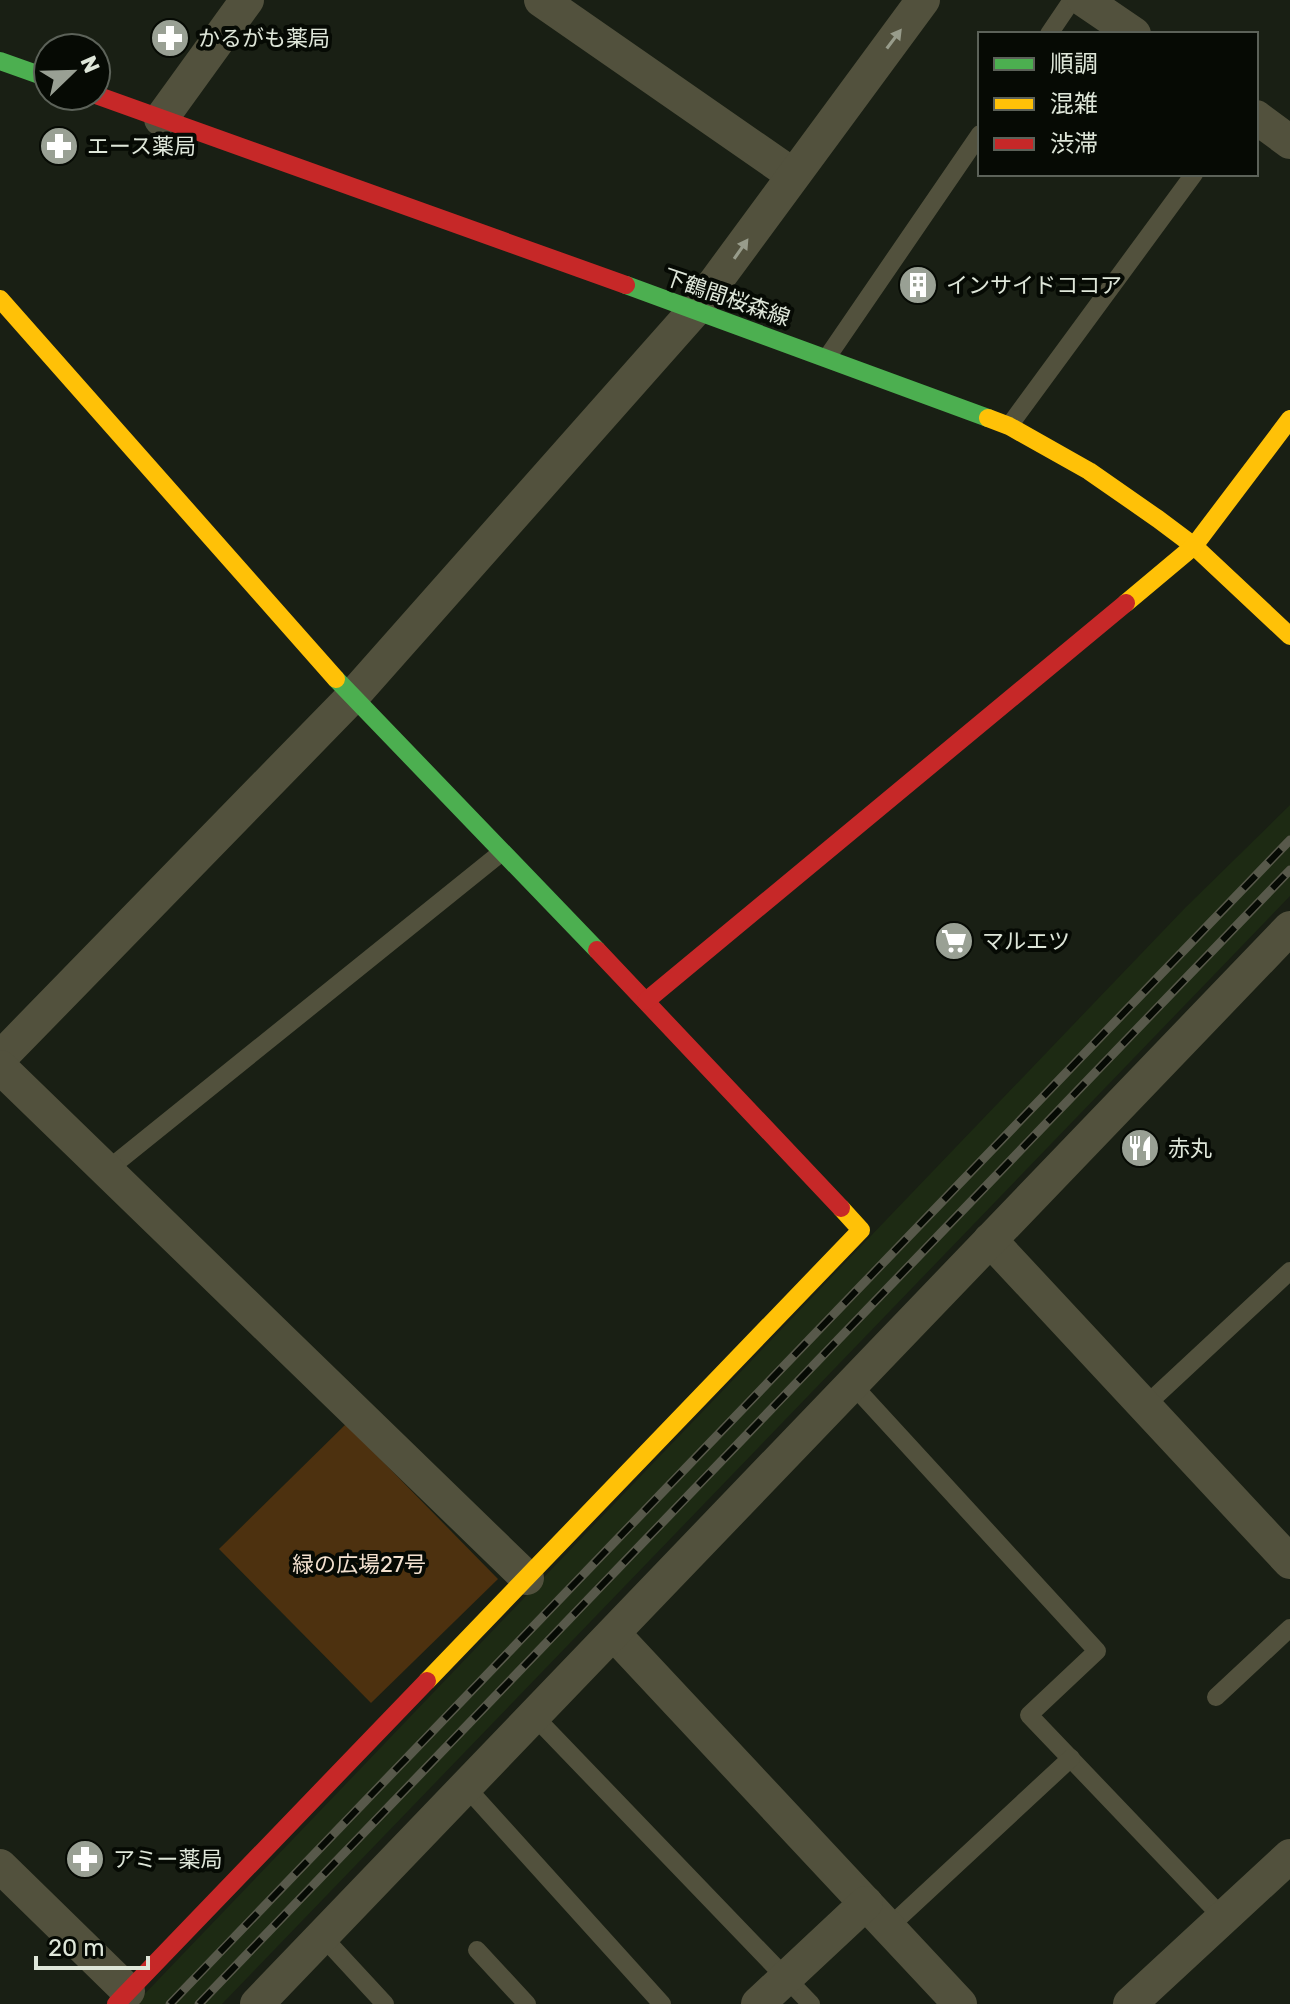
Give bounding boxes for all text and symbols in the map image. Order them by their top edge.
pharmacy icon: かるがも薬局 [149,17,191,59]
place label: かるがも薬局 [198,25,330,52]
one-way arrow [886,28,902,50]
north arrow [32,32,112,112]
legend [978,32,1258,176]
text: 順調 [1050,50,1098,78]
text: N [74,52,105,77]
text: 混雑 [1050,90,1098,118]
pharmacy icon: エース薬局 [38,125,80,167]
text: 渋滞 [1050,130,1098,158]
place label: エース薬局 [87,133,196,160]
one-way arrow [733,238,749,260]
street label: 下鶴間桜森線 [660,263,794,332]
building icon: インサイドココア [897,264,939,306]
place label: インサイドココア [946,272,1122,299]
supermarket icon: マルエツ [933,920,975,962]
place label: マルエツ [982,928,1070,955]
restaurant icon: 赤丸 [1119,1127,1161,1169]
place label: 赤丸 [1168,1135,1212,1162]
park label: 緑の広場27号 [292,1551,426,1578]
pharmacy icon: アミー薬局 [64,1838,106,1880]
place label: アミー薬局 [113,1846,223,1873]
scale bar [36,1920,148,1970]
text: 20 m [48,1934,105,1962]

